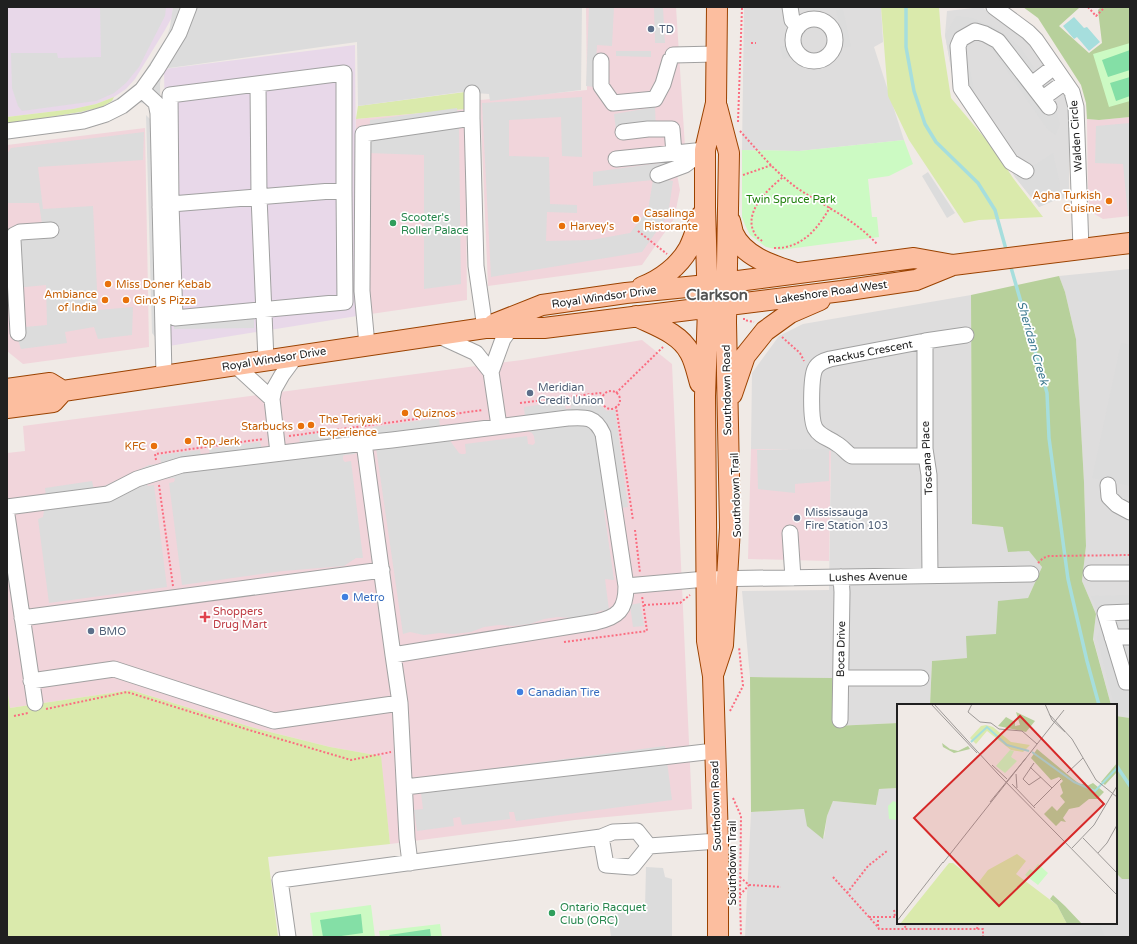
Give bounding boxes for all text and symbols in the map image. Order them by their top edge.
place label: TD [659,23,674,36]
marker: TD [646,24,656,34]
street label: Walden Circle [1067,100,1085,172]
place label: Agha Turkish Cuisine [1033,189,1101,215]
park label: Twin Spruce Park [746,193,836,206]
marker: Agha Turkish Cuisine [1104,196,1114,206]
place label: Casalinga Ristorante [644,207,698,233]
place label: Scooter's Roller Palace [401,211,469,237]
marker: Casalinga Ristorante [631,214,641,224]
marker: Scooter's Roller Palace [388,218,398,228]
place label: Harvey's [570,220,614,233]
marker: Harvey's [557,221,567,231]
place label: Miss Doner Kebab [116,278,211,291]
street label: Lakeshore Road West [774,278,888,306]
marker: Miss Doner Kebab [103,279,113,289]
street label: Royal Windsor Drive [551,283,657,311]
district label: Clarkson [686,286,748,304]
place label: Ambiance of India [44,288,97,314]
place label: Gino's Pizza [134,294,196,307]
marker: Ambiance of India [100,295,110,305]
marker: Gino's Pizza [121,295,131,305]
water label: Sheridan Creek [1014,299,1052,388]
street label: Rackus Crescent [826,337,914,367]
street label: Royal Windsor Drive [221,344,327,374]
street label: Southdown Road [720,345,734,435]
place label: Meridian Credit Union [538,381,604,407]
marker: Meridian Credit Union [525,388,535,398]
place label: Quiznos [413,407,455,420]
marker: Quiznos [400,408,410,418]
place label: The Teriyaki Experience [319,413,381,439]
place label: Starbucks [241,420,293,433]
marker: The Teriyaki Experience [306,420,316,430]
marker: Starbucks [296,421,306,431]
street label: Toscana Place [919,421,935,495]
place label: Top Jerk [196,435,240,448]
marker: Top Jerk [183,436,193,446]
place label: KFC [125,440,146,453]
marker: KFC [149,441,159,451]
street label: Southdown Trail [728,452,744,538]
place label: Mississauga Fire Station 103 [805,506,888,532]
marker: Mississauga Fire Station 103 [792,513,802,523]
street label: Lushes Avenue [829,570,907,584]
place label: Metro [353,591,385,604]
marker: Metro [340,592,350,602]
place label: Shoppers Drug Mart [213,605,267,631]
marker: Shoppers Drug Mart [200,612,210,622]
street label: Boca Drive [834,621,848,677]
place label: BMO [99,625,126,638]
marker: BMO [86,626,96,636]
place label: Canadian Tire [528,686,600,699]
marker: Canadian Tire [515,687,525,697]
inset map [897,704,1117,924]
street label: Southdown Road [708,760,724,851]
street label: Southdown Trail [726,821,739,905]
place label: Ontario Racquet Club (ORC) [560,901,646,927]
marker: Ontario Racquet Club (ORC) [547,908,557,918]

